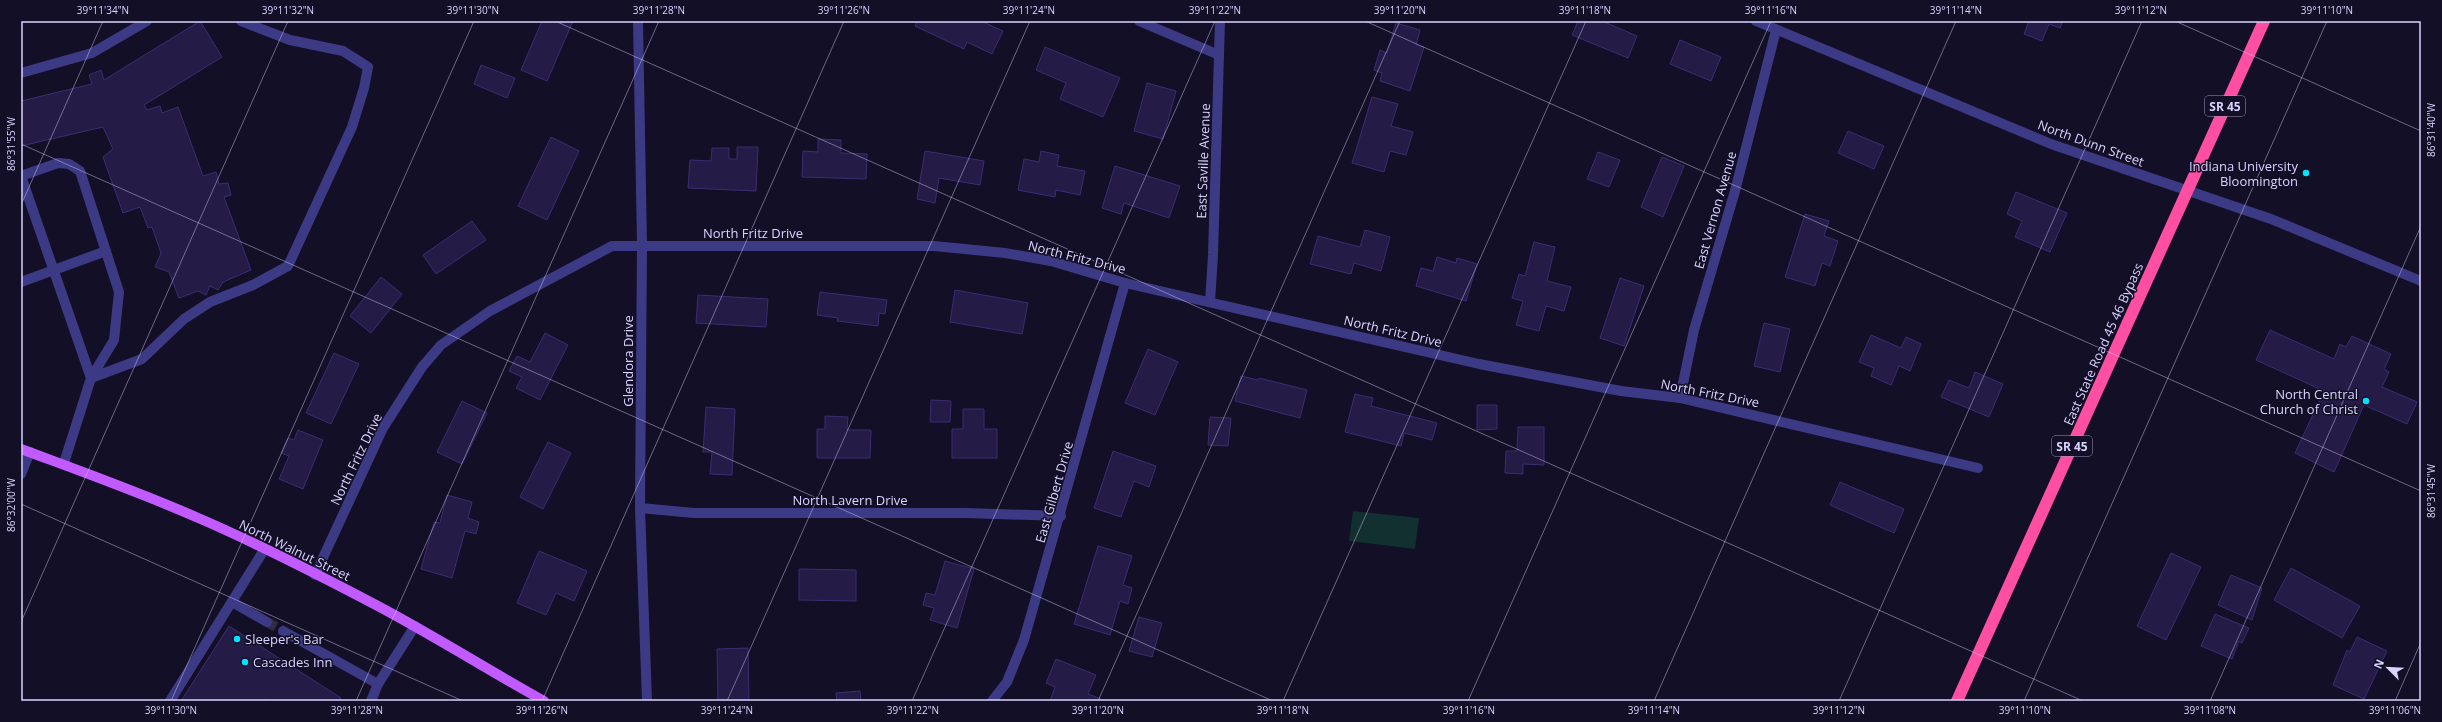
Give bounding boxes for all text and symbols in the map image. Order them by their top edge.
text: 39°11'34"N [77,3,129,17]
text: 39°11'32"N [262,3,314,17]
text: 39°11'30"N [447,3,499,17]
text: 39°11'28"N [633,3,685,17]
text: 39°11'26"N [818,3,870,17]
text: 39°11'24"N [1003,3,1055,17]
text: 39°11'22"N [1189,3,1241,17]
text: 39°11'20"N [1374,3,1426,17]
text: 39°11'18"N [1559,3,1611,17]
text: 39°11'16"N [1745,3,1797,17]
text: 39°11'14"N [1930,3,1982,17]
text: 39°11'12"N [2115,3,2167,17]
text: 39°11'10"N [2301,3,2353,17]
road number: SR 45 [2205,96,2245,116]
text: 86°31'40"W [2424,102,2438,157]
street label: East Saville Avenue [1192,103,1214,219]
street label: North Dunn Street [2035,115,2147,171]
text: 86°31'55"W [4,116,18,171]
street label: East Vernon Avenue [1690,149,1740,271]
place label: Indiana University Bloomington [2189,157,2298,190]
marker: Indiana University Bloomington [2301,168,2311,178]
street label: North Fritz Drive [703,224,803,242]
street label: North Fritz Drive [1026,236,1128,278]
street label: East State Road 45 46 Bypass [2059,260,2147,428]
street label: North Fritz Drive [1342,311,1444,351]
street label: Glendora Drive [619,315,637,407]
street label: North Fritz Drive [1659,375,1761,411]
place label: North Central Church of Christ [2260,385,2358,418]
marker: North Central Church of Christ [2361,396,2371,406]
street label: North Fritz Drive [326,410,386,508]
road number: SR 45 [2052,436,2092,456]
street label: East Gilbert Drive [1031,439,1077,545]
text: 86°31'45"W [2424,463,2438,518]
text: 86°32'00"W [4,477,18,532]
street label: North Lavern Drive [792,491,908,509]
street label: North Walnut Street [236,515,354,585]
place label: Sleeper's Bar [245,630,325,648]
marker: Sleeper's Bar [232,634,242,644]
north arrow [2368,648,2408,688]
place label: Cascades Inn [253,653,332,671]
marker: Cascades Inn [240,657,250,667]
text: N [2370,657,2387,671]
text: 39°11'30"N [145,703,197,717]
text: 39°11'28"N [331,703,383,717]
text: 39°11'26"N [516,703,568,717]
text: 39°11'24"N [701,703,753,717]
text: 39°11'22"N [887,703,939,717]
text: 39°11'20"N [1072,703,1124,717]
text: 39°11'18"N [1257,703,1309,717]
text: 39°11'16"N [1443,703,1495,717]
text: 39°11'14"N [1628,703,1680,717]
text: 39°11'12"N [1813,703,1865,717]
text: 39°11'10"N [1999,703,2051,717]
text: 39°11'08"N [2184,703,2236,717]
text: 39°11'06"N [2369,703,2421,717]

